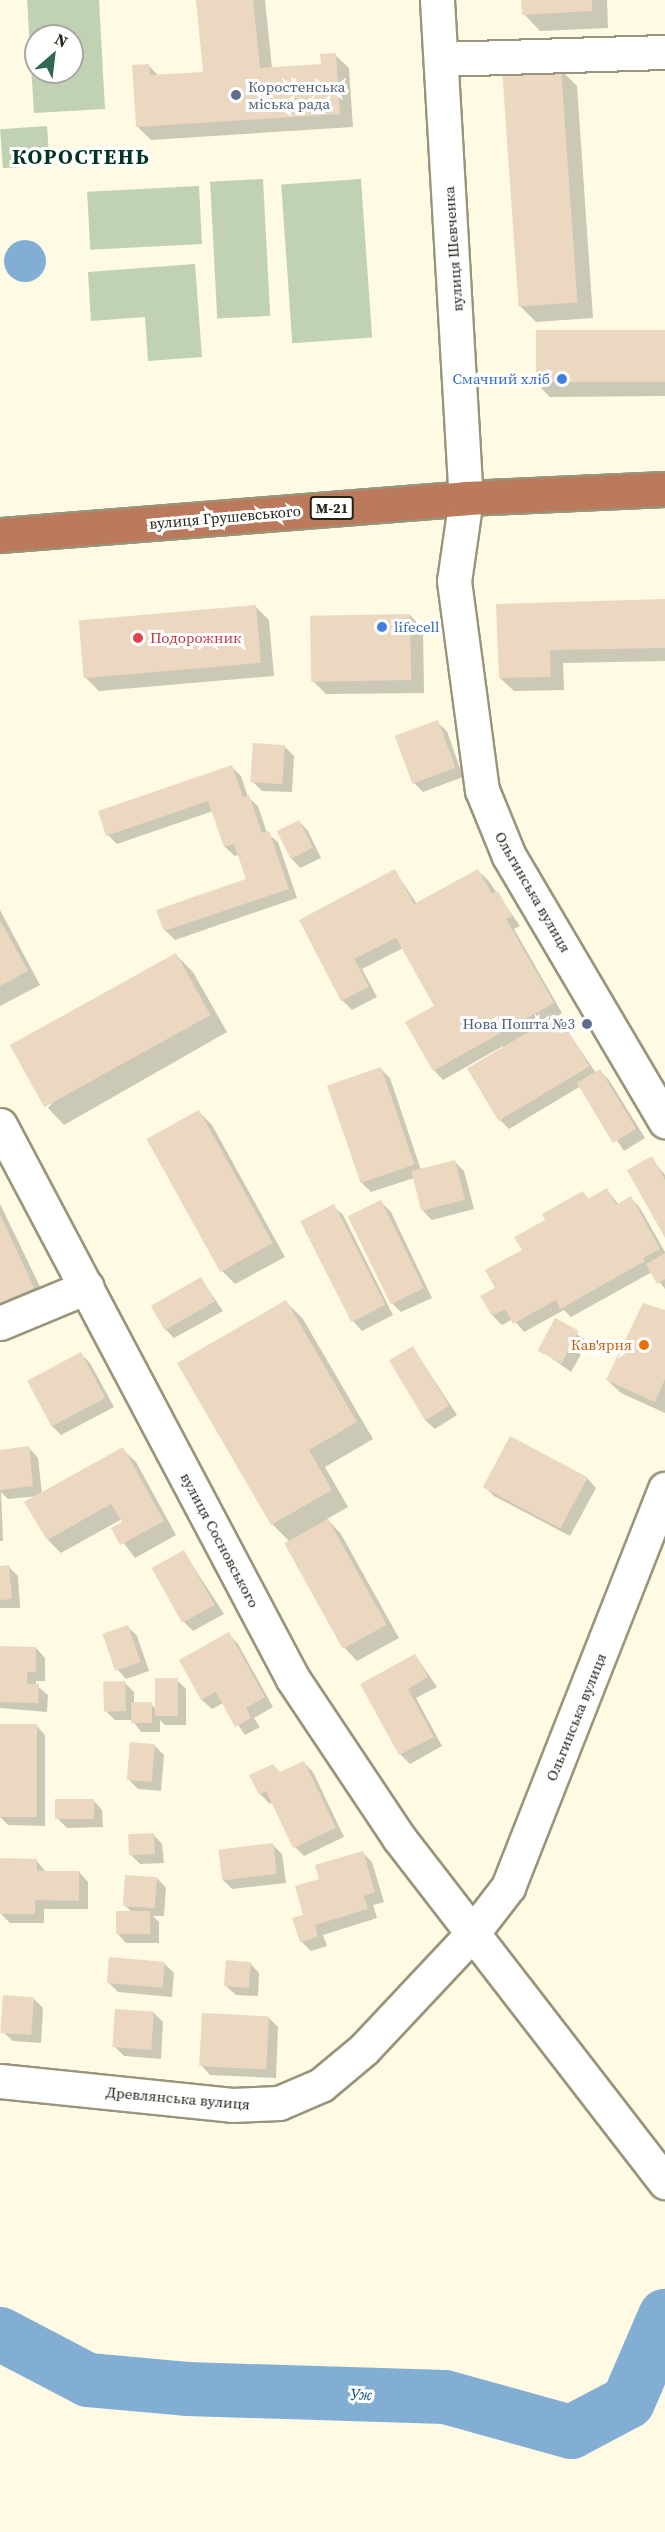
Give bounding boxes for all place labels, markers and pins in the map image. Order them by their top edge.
place label: Коростенська міська рада [248,77,345,112]
marker: Коростенська міська рада [229,88,243,102]
place label: Смачний хліб [452,370,550,388]
marker: Смачний хліб [555,372,569,386]
place label: lifecell [394,618,439,636]
marker: lifecell [375,620,389,634]
place label: Подорожник [150,629,241,647]
marker: Подорожник [131,631,145,645]
place label: Нова Пошта №3 [462,1015,575,1033]
marker: Нова Пошта №3 [580,1017,594,1031]
place label: Кав'ярня [571,1336,632,1354]
marker: Кав'ярня [637,1338,651,1352]

